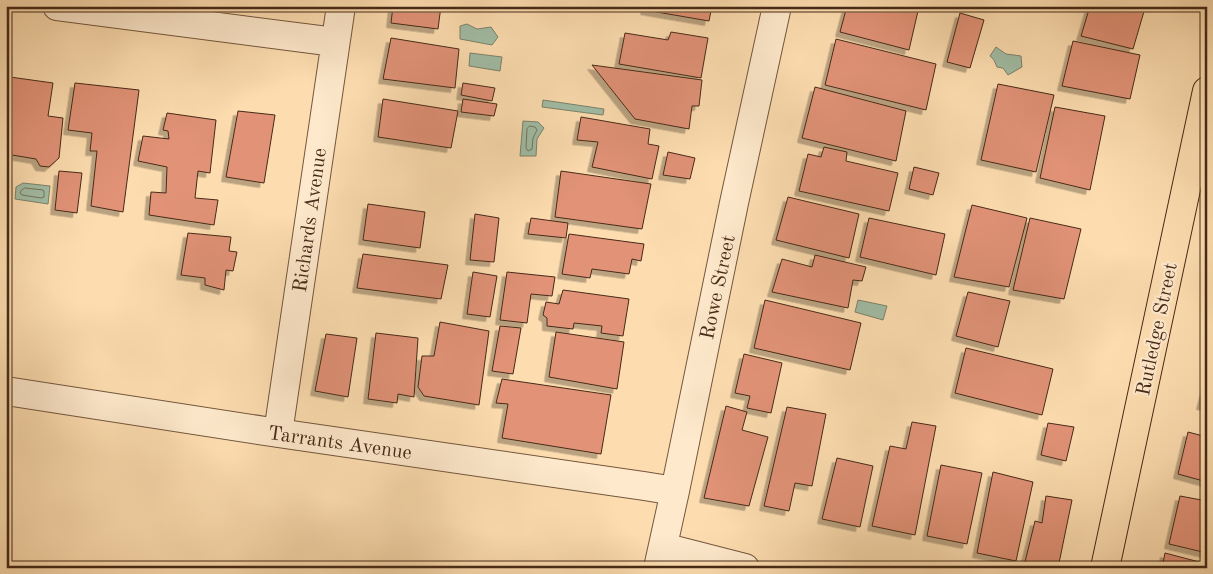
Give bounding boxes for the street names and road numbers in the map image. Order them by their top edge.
street label: Richards Avenue [291,147,331,294]
street label: Rowe Street [698,233,740,341]
street label: Rutledge Street [1134,261,1182,398]
street label: Tarrants Avenue [267,424,413,464]

